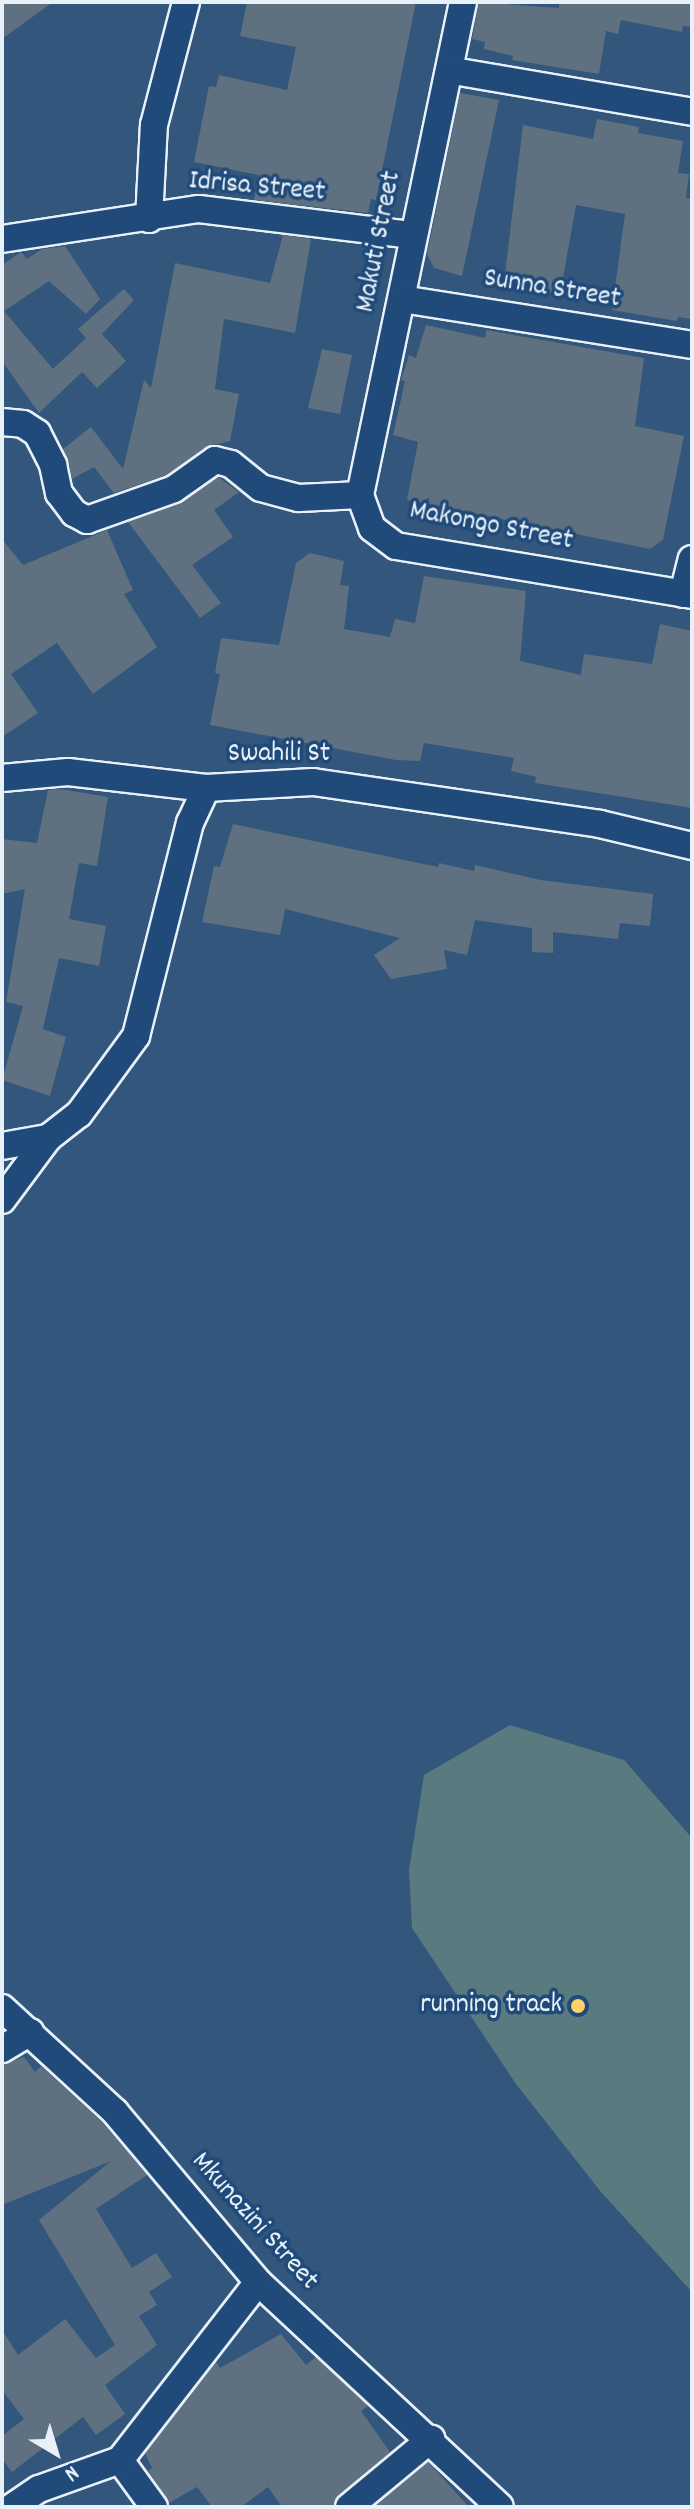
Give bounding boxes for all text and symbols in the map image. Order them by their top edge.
street label: Idrisa Street [187,165,327,211]
street label: Makuti Street [350,169,410,315]
street label: Sunna Street [481,263,623,317]
street label: Makongo Street [407,495,575,559]
street label: Swahili St [228,738,330,772]
place label: running track [420,1989,562,2023]
marker: running track [569,1997,587,2015]
street label: Mkunazini Street [183,2146,325,2298]
north arrow [16,2413,96,2493]
text: N [57,2457,85,2488]

